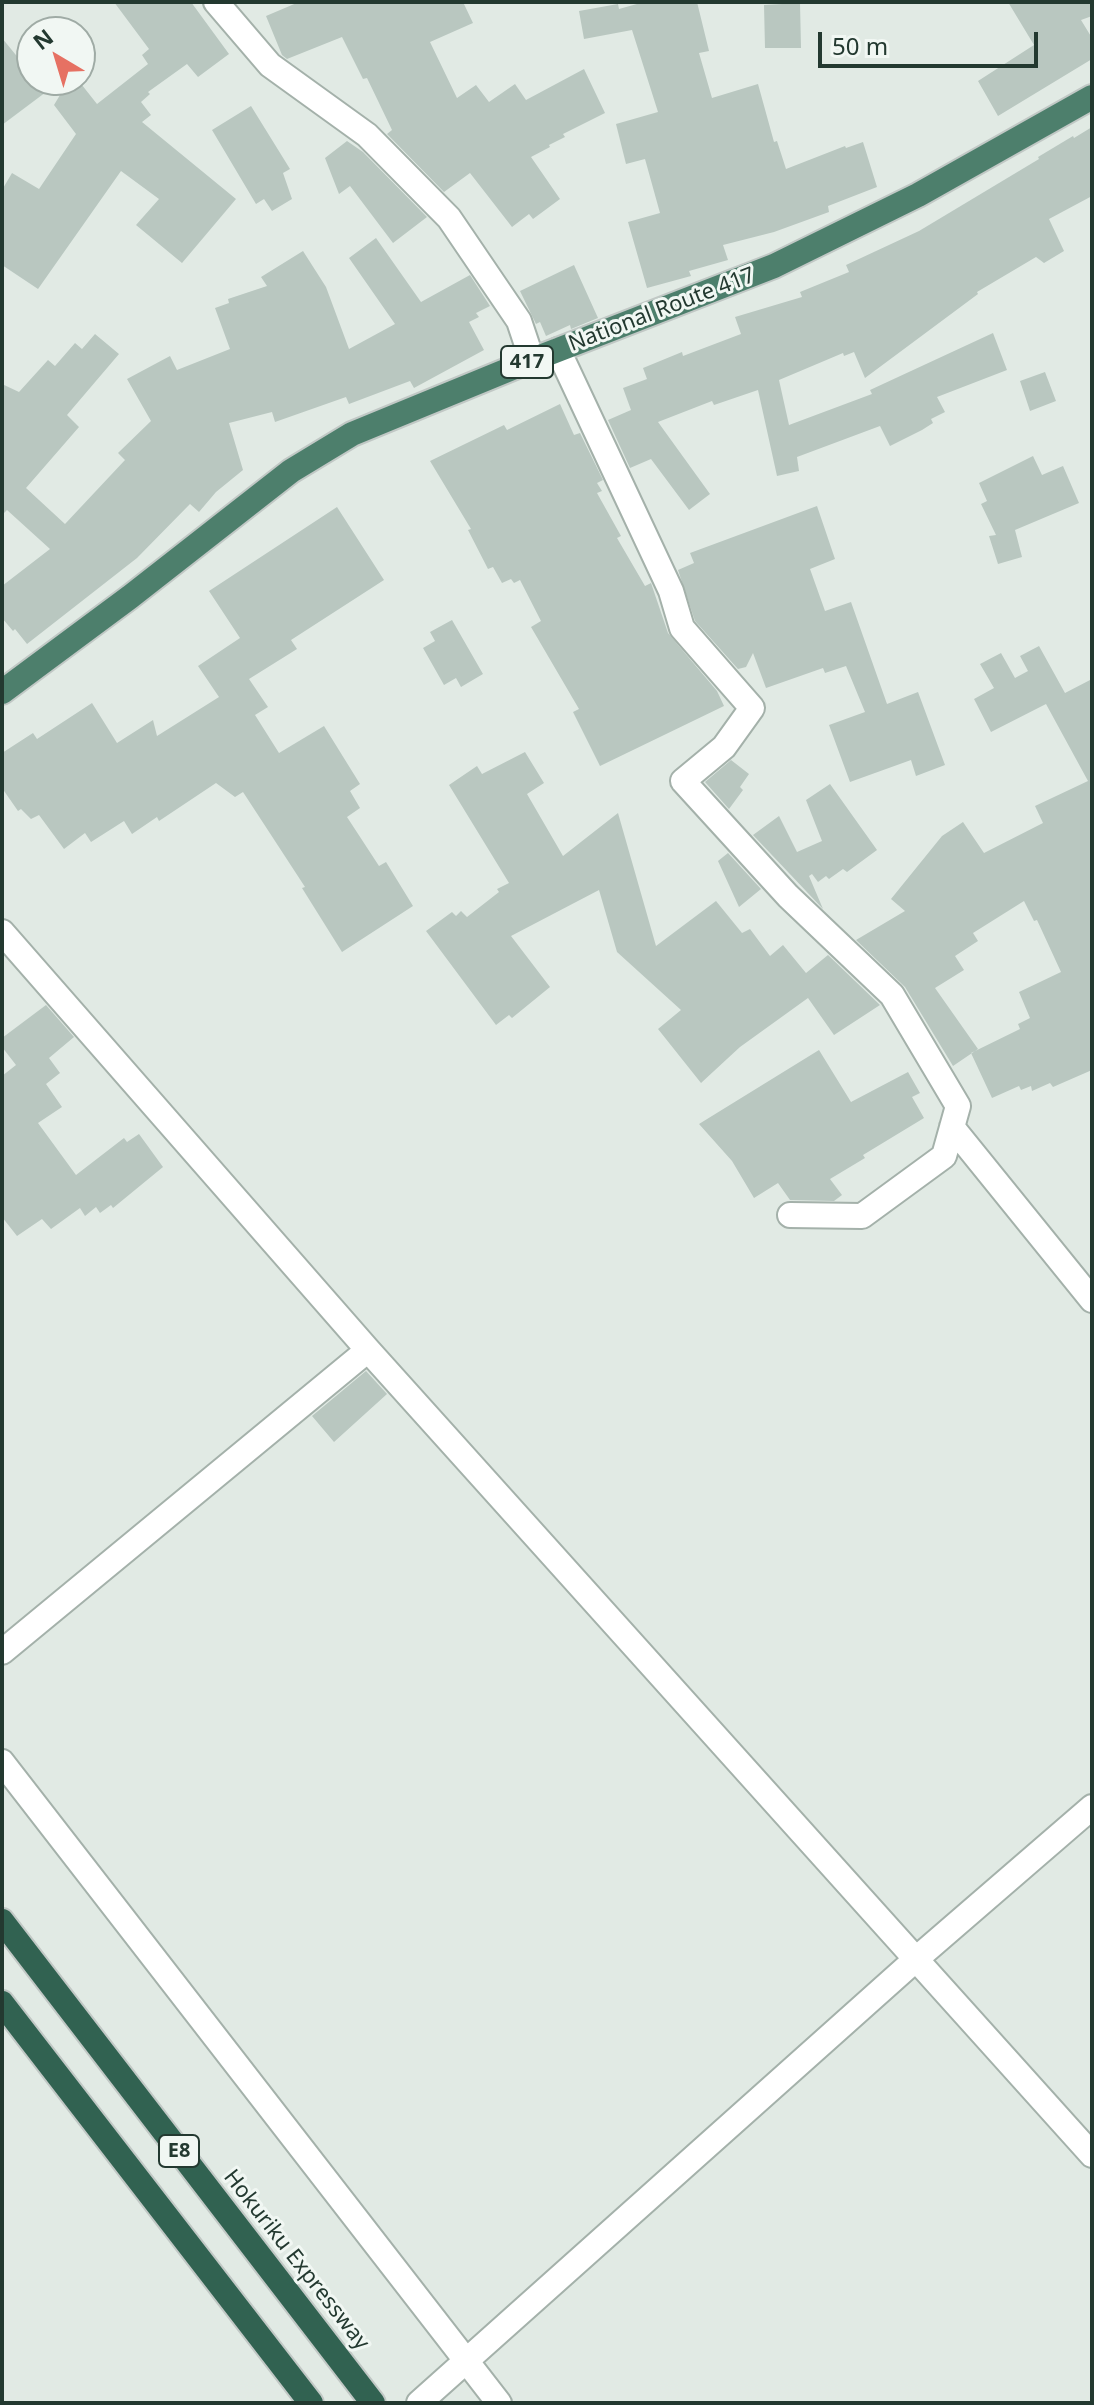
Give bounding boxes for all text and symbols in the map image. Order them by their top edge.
north arrow [16,16,96,96]
scale bar [822,16,1042,66]
text: N [26,21,59,56]
text: 50 m [832,29,888,62]
street label: National Route 417 [565,262,759,358]
road number: 417 [501,346,553,378]
road number: E8 [159,2135,199,2167]
street label: Hokuriku Expressway [218,2165,374,2355]

